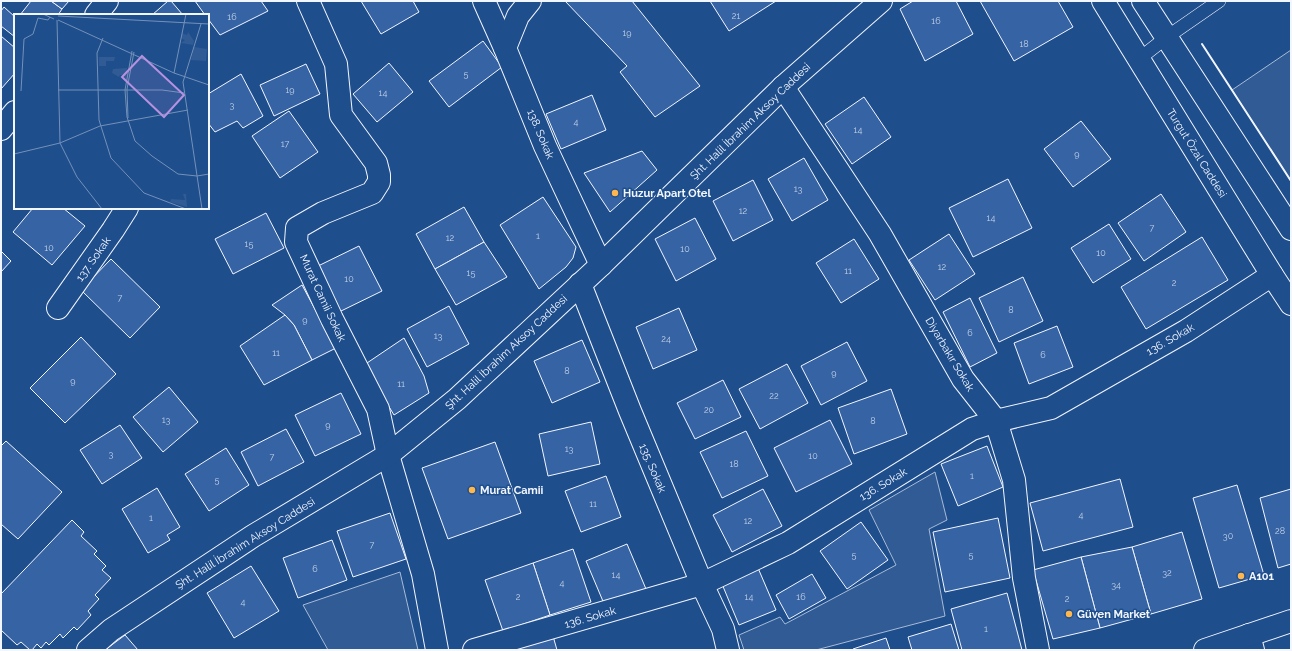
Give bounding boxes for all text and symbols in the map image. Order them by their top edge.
house number: 21 [732,11,740,21]
house number: 16 [227,12,237,22]
inset map [14,14,209,209]
house number: 16 [931,16,941,26]
house number: 19 [622,28,632,38]
house number: 18 [1019,39,1029,49]
street label: Şht. Halil İbrahim Aksoy Caddesi [688,60,813,182]
house number: 5 [464,69,469,79]
house number: 19 [285,85,295,95]
house number: 14 [379,88,387,98]
house number: 3 [230,100,235,110]
street label: Turgut Özal Caddesi [1164,106,1229,200]
street label: 138. Sokak [524,107,557,161]
house number: 4 [574,117,579,127]
house number: 14 [854,125,862,135]
house number: 17 [281,139,289,149]
house number: 9 [1074,149,1080,159]
house number: 13 [794,184,803,194]
place label: Huzur Apart Otel [623,187,711,200]
marker: Huzur Apart Otel [610,188,620,198]
house number: 12 [739,206,748,216]
house number: 14 [987,213,995,223]
house number: 7 [1150,223,1155,233]
house number: 1 [536,231,540,241]
house number: 12 [446,233,455,243]
street label: 137. Sokak [73,234,114,284]
house number: 15 [245,239,253,249]
house number: 10 [44,243,54,253]
house number: 10 [680,244,690,254]
house number: 10 [1096,248,1106,258]
street label: Murat Camii Sokak [297,253,348,344]
house number: 12 [938,262,947,272]
house number: 11 [844,266,852,276]
house number: 15 [467,268,475,278]
house number: 10 [344,274,354,284]
house number: 2 [1172,278,1177,288]
street label: Şht. Halil İbrahim Aksoy Caddesi [443,292,570,412]
house number: 7 [118,293,123,303]
house number: 8 [1008,305,1014,315]
house number: 9 [302,315,308,325]
street label: Diyarbakır Sokak [922,315,977,394]
street label: 136. Sokak [1144,320,1197,358]
house number: 6 [967,328,973,338]
house number: 13 [434,331,443,341]
house number: 24 [661,334,671,344]
house number: 11 [272,348,280,358]
house number: 6 [1040,350,1046,360]
house number: 8 [564,366,570,376]
house number: 9 [831,368,837,378]
house number: 9 [70,376,76,386]
house number: 11 [397,379,405,389]
house number: 22 [769,391,779,401]
house number: 20 [704,405,715,415]
house number: 13 [162,415,171,425]
house number: 8 [870,416,876,426]
house number: 9 [325,420,331,430]
street label: 135. Sokak [636,442,669,495]
house number: 13 [565,444,574,454]
house number: 3 [109,449,114,459]
house number: 10 [808,451,818,461]
house number: 7 [270,452,275,462]
house number: 18 [729,459,739,469]
street label: 136. Sokak [857,465,909,504]
house number: 1 [970,471,974,481]
house number: 5 [215,475,220,485]
place label: Murat Camii [480,484,544,497]
marker: Murat Camii [467,485,477,495]
street label: Şht. Halil İbrahim Aksoy Caddesi [173,495,317,592]
house number: 11 [589,499,597,509]
house number: 4 [1079,510,1084,520]
house number: 1 [149,513,153,523]
house number: 12 [744,516,753,526]
house number: 28 [1275,526,1285,536]
house number: 30 [1223,531,1234,541]
house number: 7 [370,540,375,550]
house number: 5 [852,550,857,560]
house number: 5 [969,550,974,560]
house number: 6 [312,564,318,574]
house number: 32 [1162,568,1172,578]
house number: 14 [612,570,620,580]
place label: A101 [1249,570,1275,583]
marker: A101 [1236,571,1246,581]
house number: 4 [560,578,565,588]
house number: 34 [1111,580,1121,590]
house number: 2 [516,592,521,602]
house number: 14 [745,592,753,602]
house number: 16 [796,592,806,602]
house number: 2 [1065,594,1070,604]
house number: 4 [241,597,246,607]
street label: 136. Sokak [563,604,618,631]
place label: Güven Market [1077,608,1151,621]
marker: Güven Market [1064,609,1074,619]
house number: 1 [984,624,988,634]

